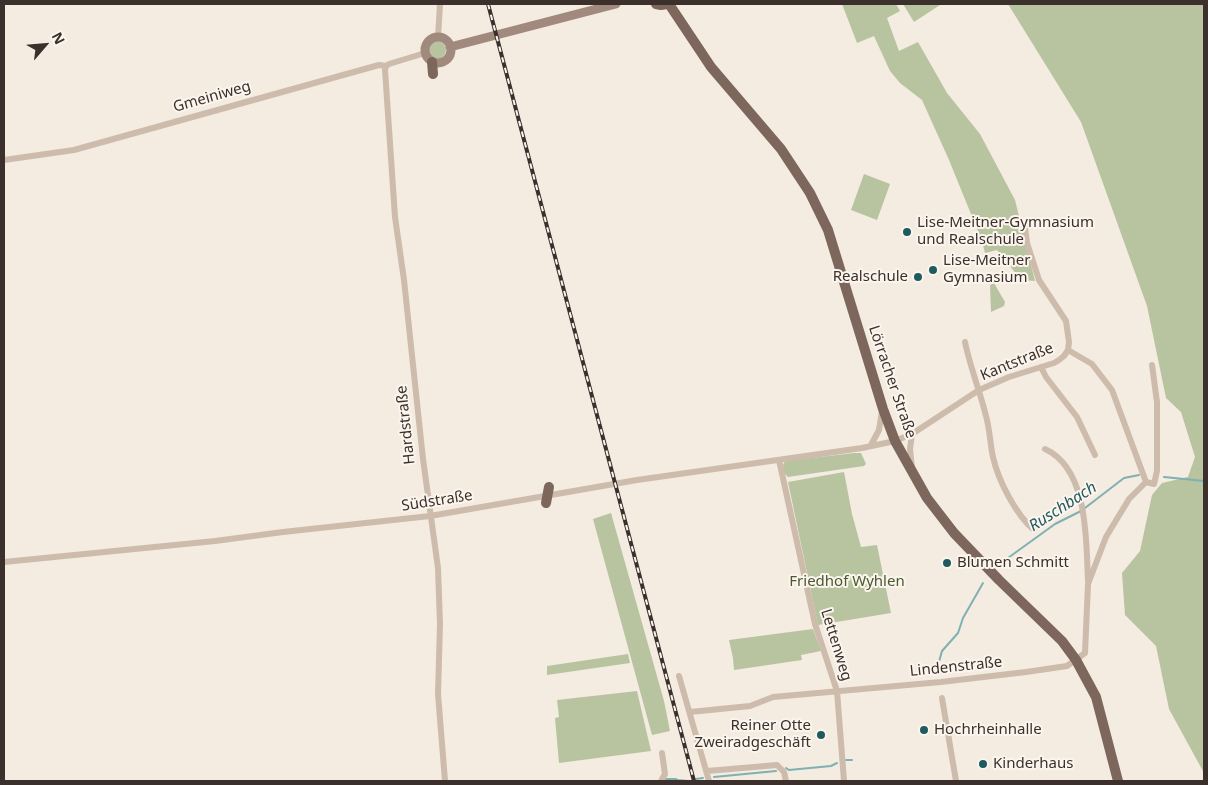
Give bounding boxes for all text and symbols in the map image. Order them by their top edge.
north arrow [20,20,70,70]
text: N [48,29,70,47]
street label: Gmeiniweg [171,77,253,117]
place label: Lise-Meitner-Gymnasium und Realschule [917,214,1094,249]
marker: Lise-Meitner-Gymnasium und Realschule [901,226,913,238]
place label: Lise-Meitner Gymnasium [943,252,1030,287]
marker: Lise-Meitner Gymnasium [927,264,939,276]
place label: Realschule [833,268,908,286]
marker: Realschule [912,271,924,283]
street label: Lörracher Straße [864,323,920,441]
street label: Kantstraße [978,339,1056,385]
street label: Hardstraße [393,385,419,465]
water label: Ruschbach [1026,478,1100,536]
street label: Südstraße [400,487,474,515]
place label: Blumen Schmitt [957,554,1069,572]
marker: Blumen Schmitt [941,557,953,569]
park label: Friedhof Wyhlen [789,573,905,591]
street label: Lettenweg [817,607,855,683]
street label: Lindenstraße [909,653,1003,681]
place label: Reiner Otte Zweiradgeschäft [694,717,811,752]
place label: Hochrheinhalle [934,721,1042,739]
marker: Hochrheinhalle [918,724,930,736]
marker: Reiner Otte Zweiradgeschäft [815,729,827,741]
place label: Kinderhaus [993,755,1073,773]
marker: Kinderhaus [977,758,989,770]

